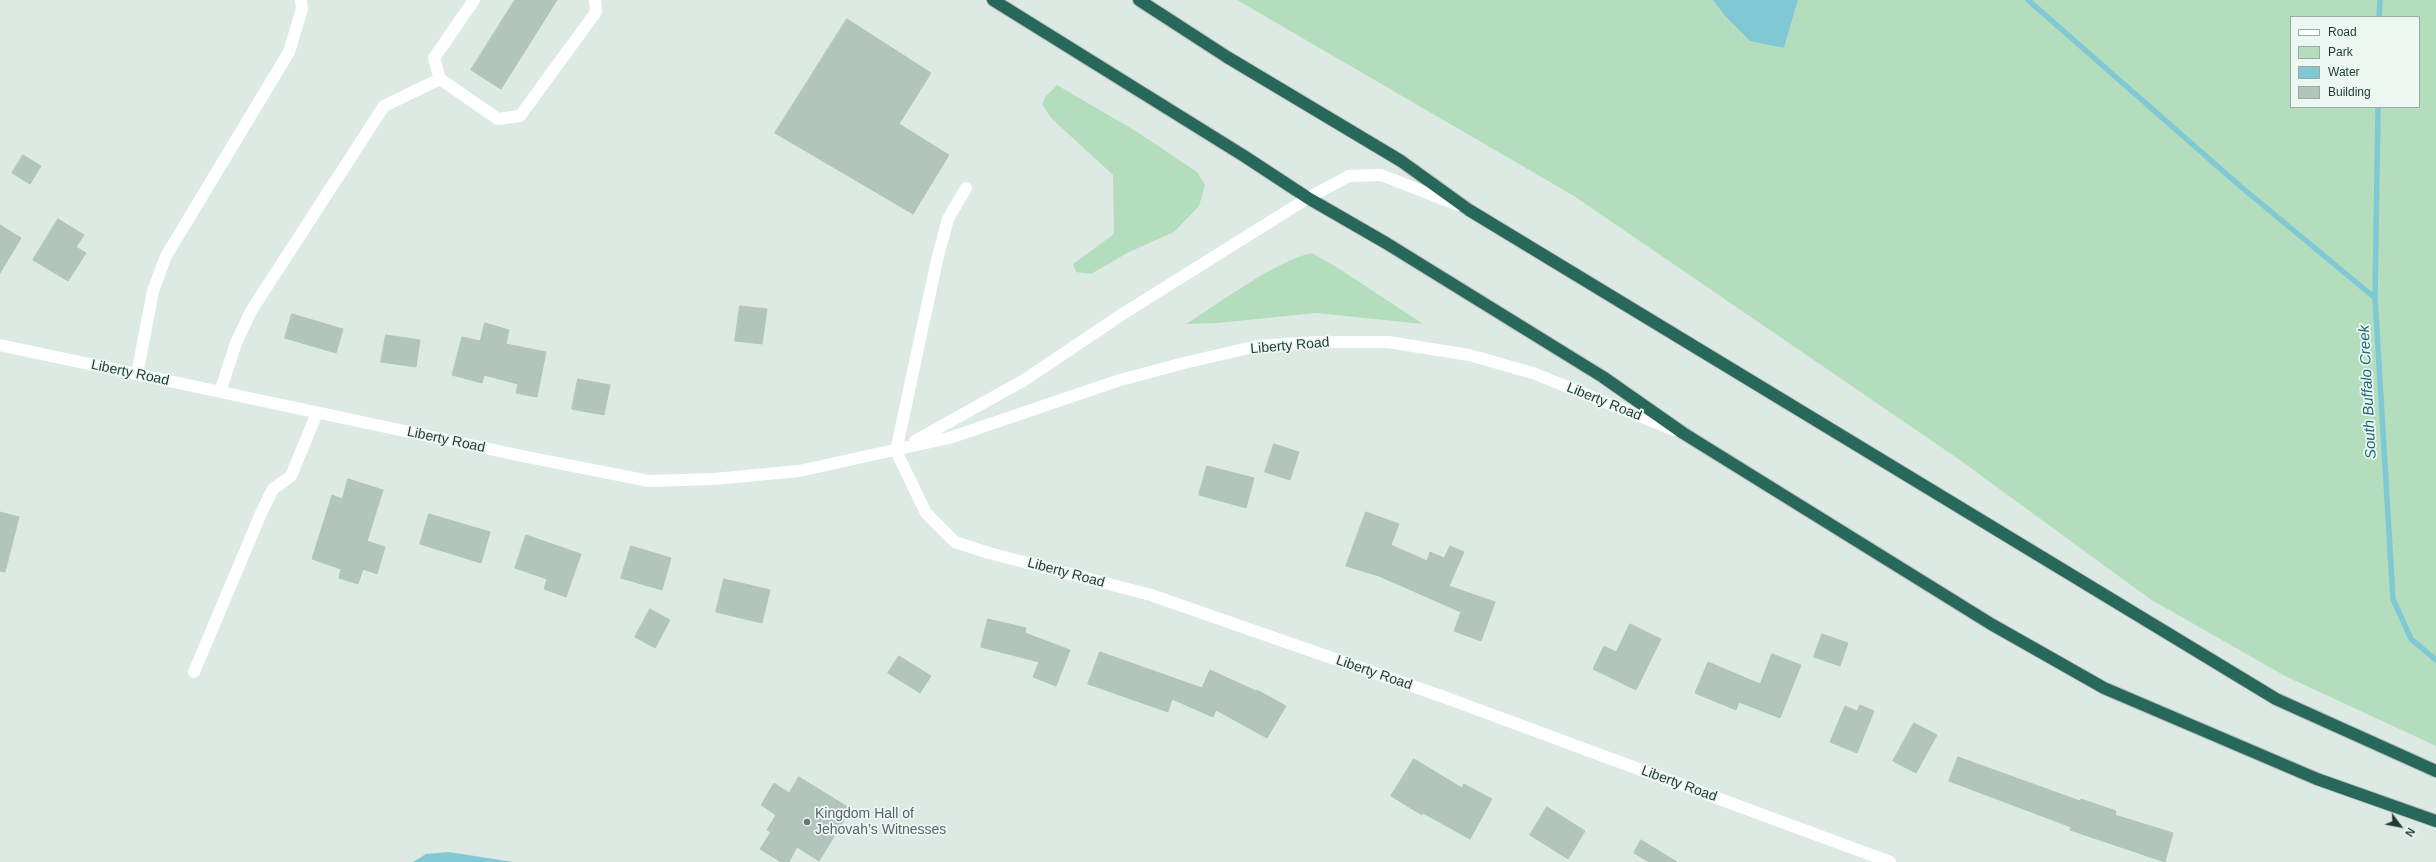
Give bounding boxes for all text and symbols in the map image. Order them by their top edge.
legend [2290,16,2420,108]
text: Road [2328,25,2357,39]
text: Park [2328,45,2353,59]
text: Water [2328,65,2360,79]
text: Building [2328,85,2371,99]
water label: South Buffalo Creek [2355,324,2381,460]
street label: Liberty Road [1250,334,1330,358]
street label: Liberty Road [89,357,171,389]
street label: Liberty Road [1564,379,1644,425]
street label: Liberty Road [405,424,487,456]
street label: Liberty Road [1025,555,1107,591]
street label: Liberty Road [1334,652,1414,694]
street label: Liberty Road [1639,763,1719,805]
place label: Kingdom Hall of Jehovah’s Witnesses [815,806,946,838]
north arrow [2380,806,2420,846]
marker: Kingdom Hall of Jehovah’s Witnesses [802,817,812,827]
text: N [2403,826,2417,839]

